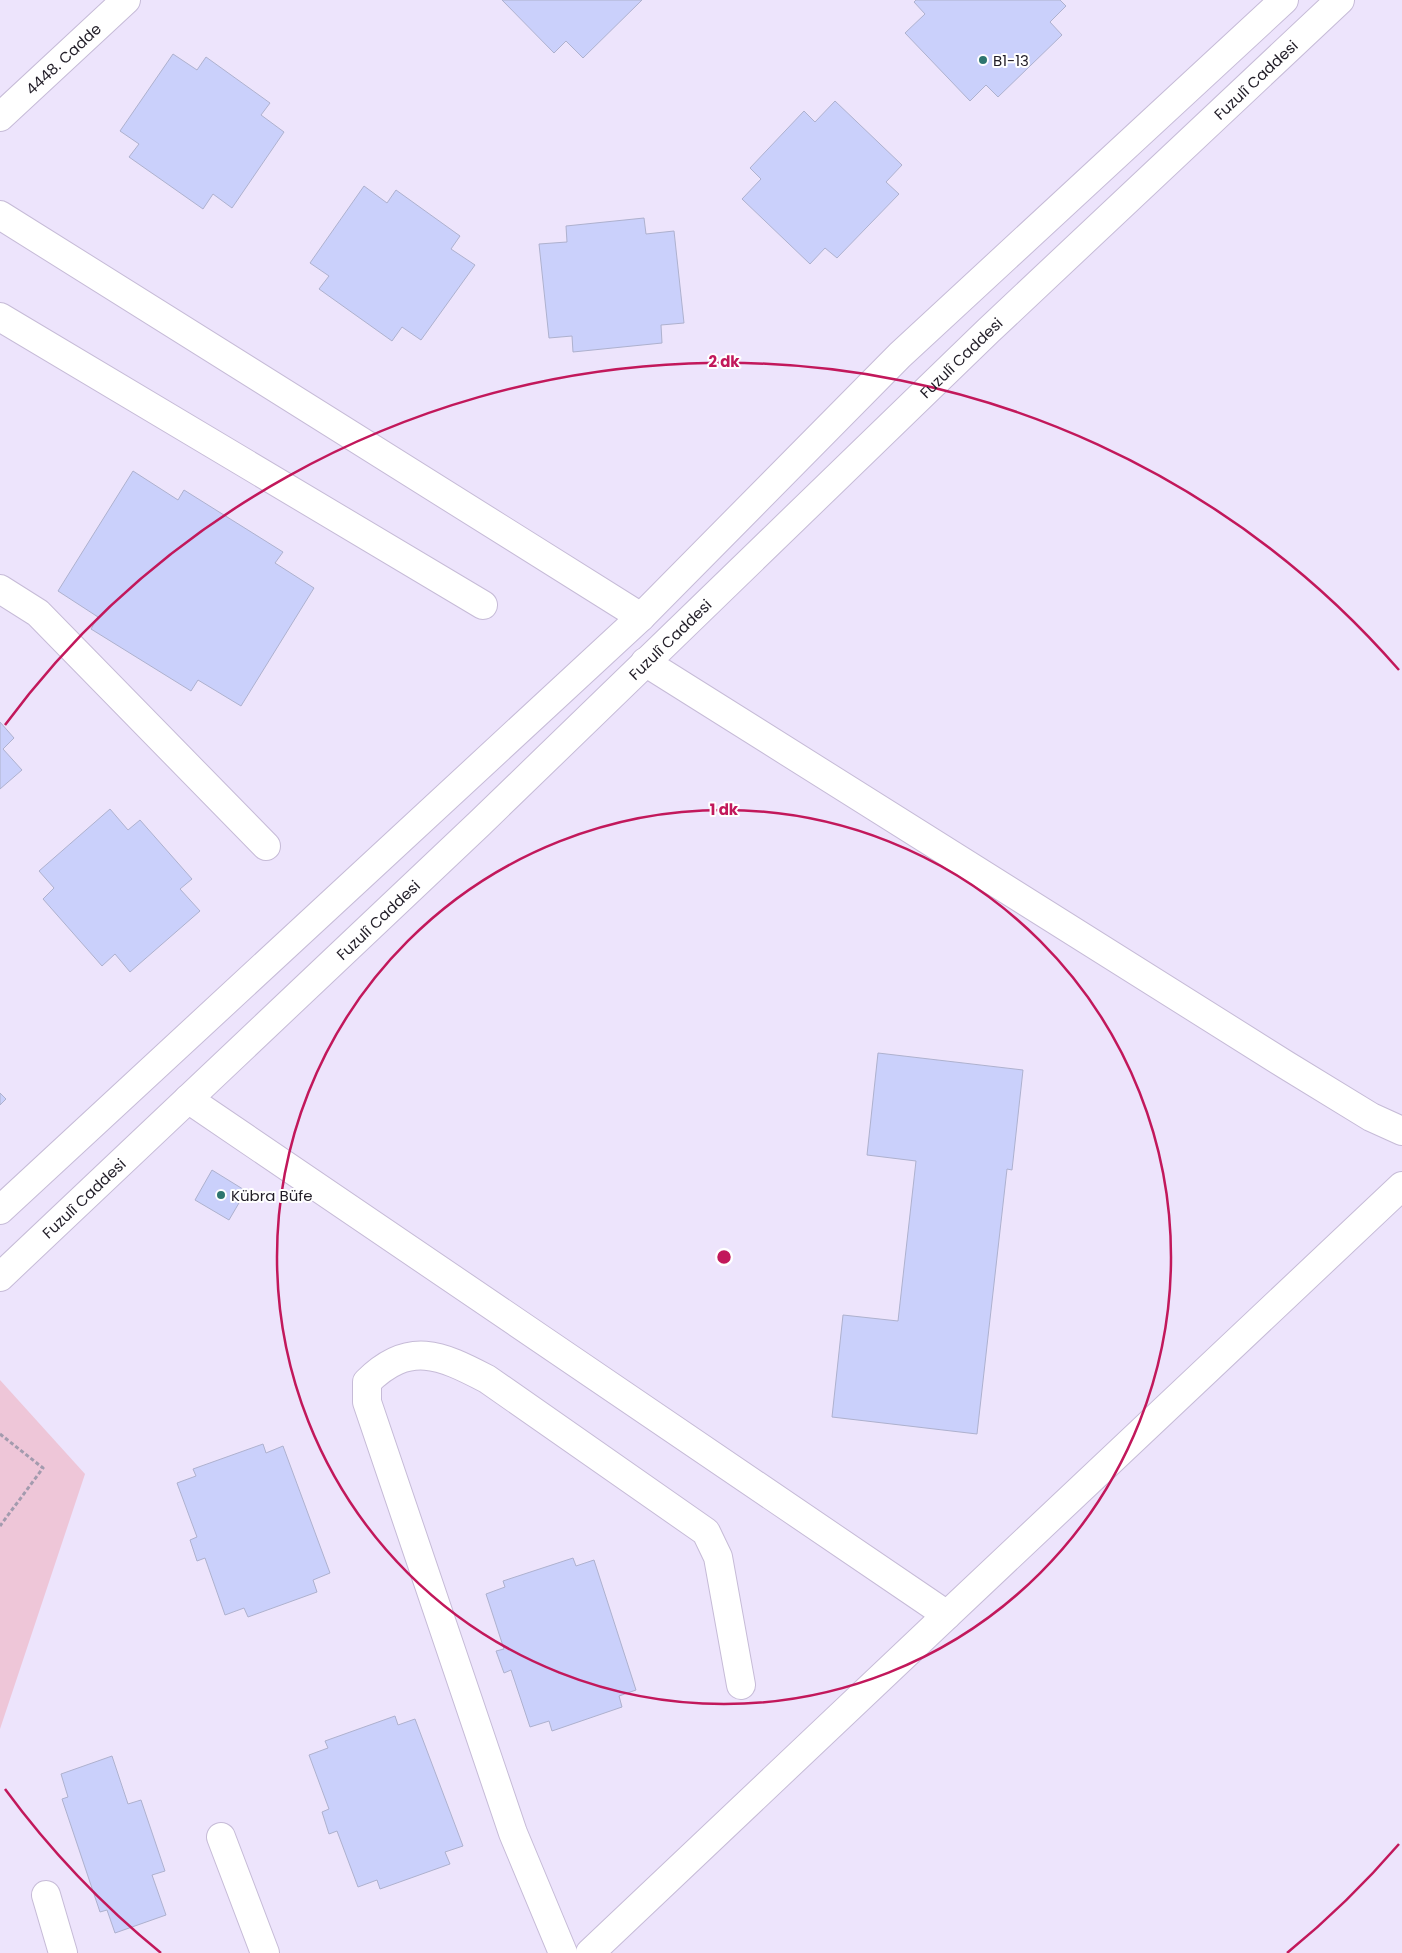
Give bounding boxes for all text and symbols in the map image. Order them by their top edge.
street label: 4448. Cadde [21,18,105,99]
street label: Fuzulî Caddesi [1209,35,1302,124]
place label: B1-13 [993,50,1029,71]
marker: B1-13 [977,54,989,66]
street label: Fuzulî Caddesi [915,312,1007,402]
text: 2 dk [708,351,740,372]
street label: Fuzulî Caddesi [624,594,716,684]
text: 1 dk [710,799,739,820]
street label: Fuzulî Caddesi [331,875,424,964]
street label: Fuzulî Caddesi [37,1153,130,1243]
place label: Kübra Büfe [231,1185,313,1206]
marker: Kübra Büfe [215,1189,227,1201]
centre of rings [715,1248,733,1266]

